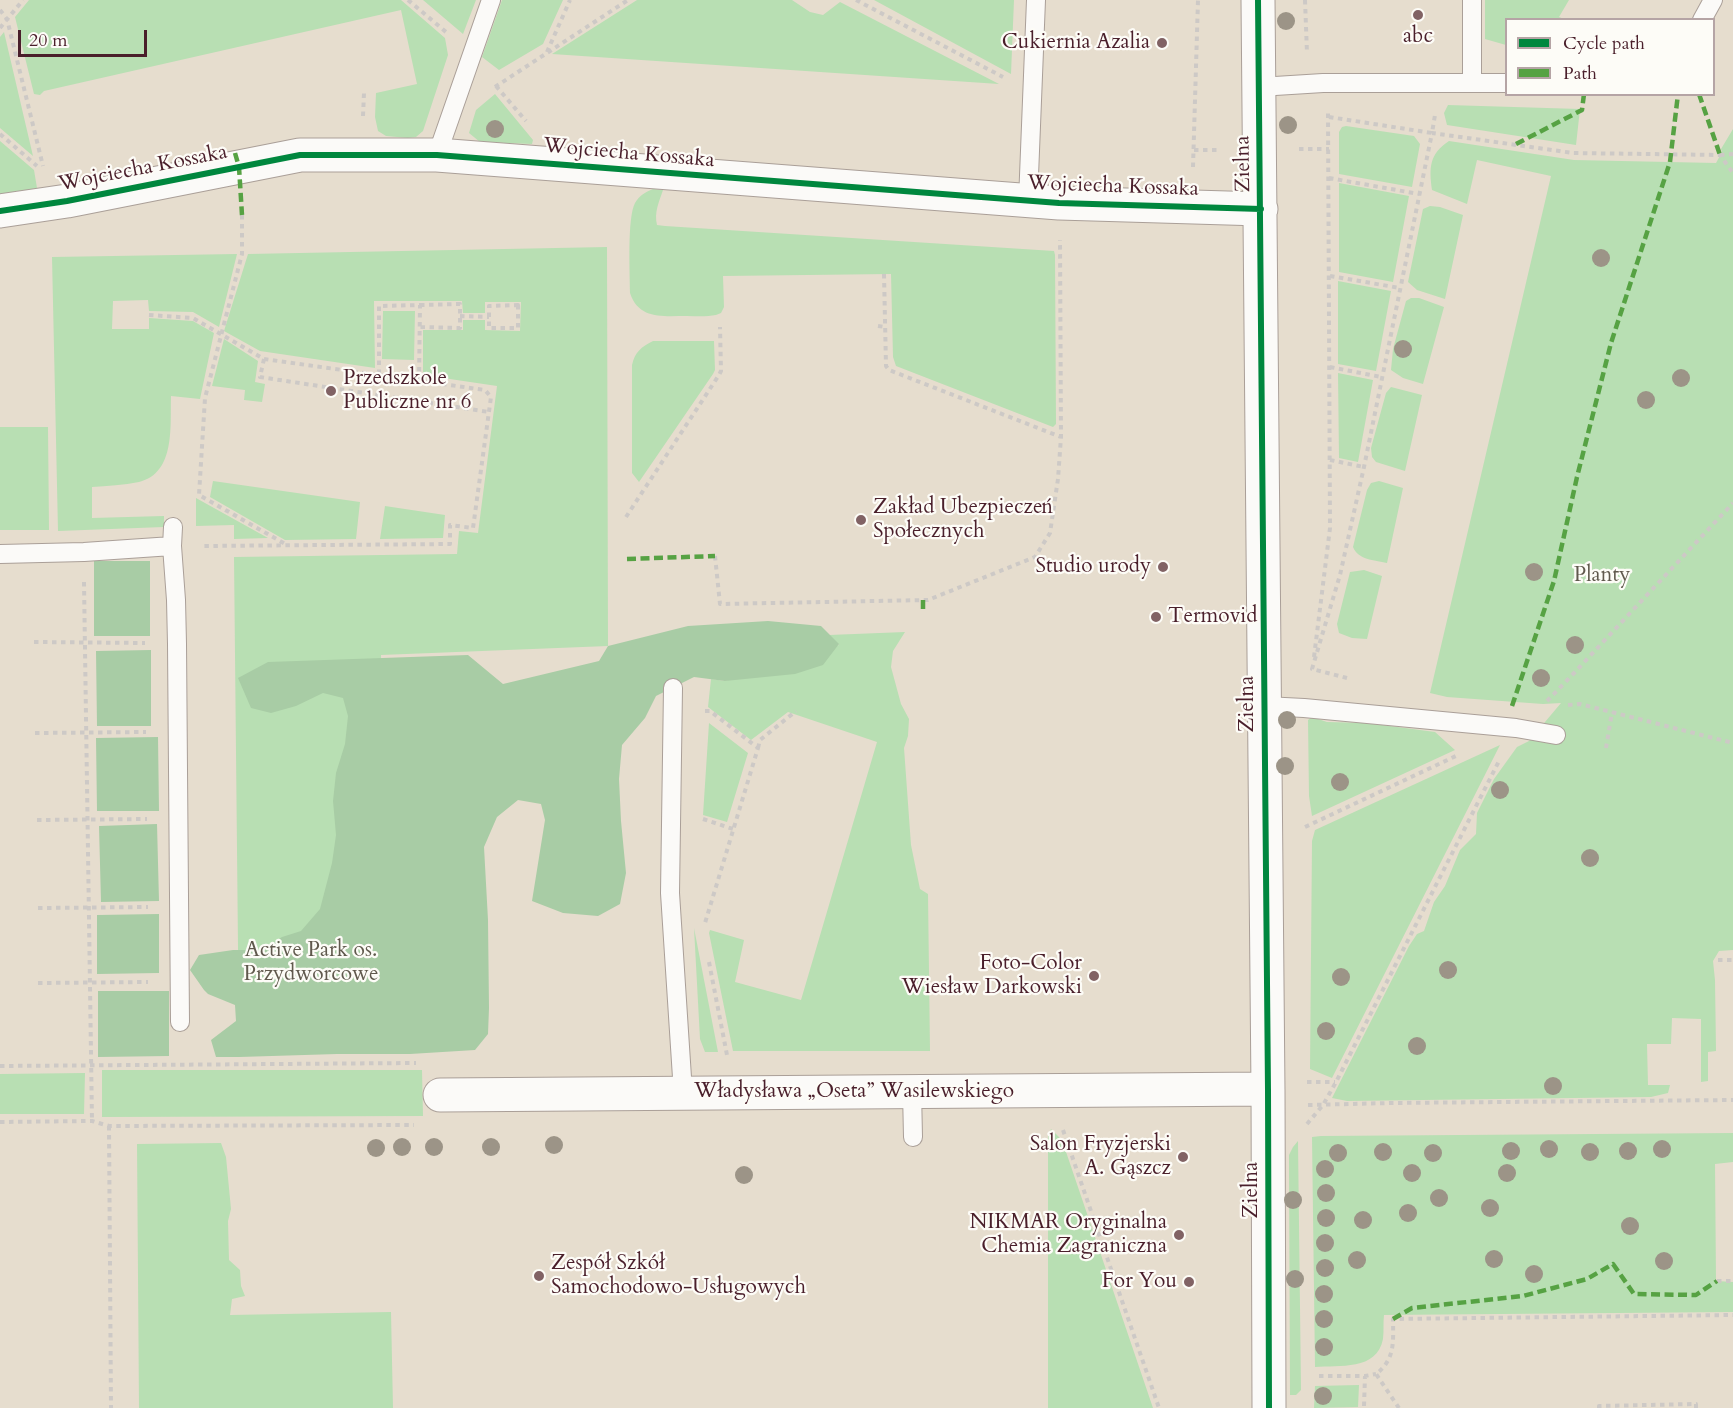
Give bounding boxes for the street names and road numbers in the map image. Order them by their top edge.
street label: Wojciecha Kossaka [542,134,716,174]
street label: Zielna [1231,135,1257,193]
street label: Wojciecha Kossaka [56,140,230,198]
street label: Wojciecha Kossaka [1027,171,1199,203]
street label: Zielna [1235,676,1261,732]
street label: Władysława „Oseta” Wasilewskiego [694,1079,1014,1105]
street label: Zielna [1239,1162,1265,1218]

